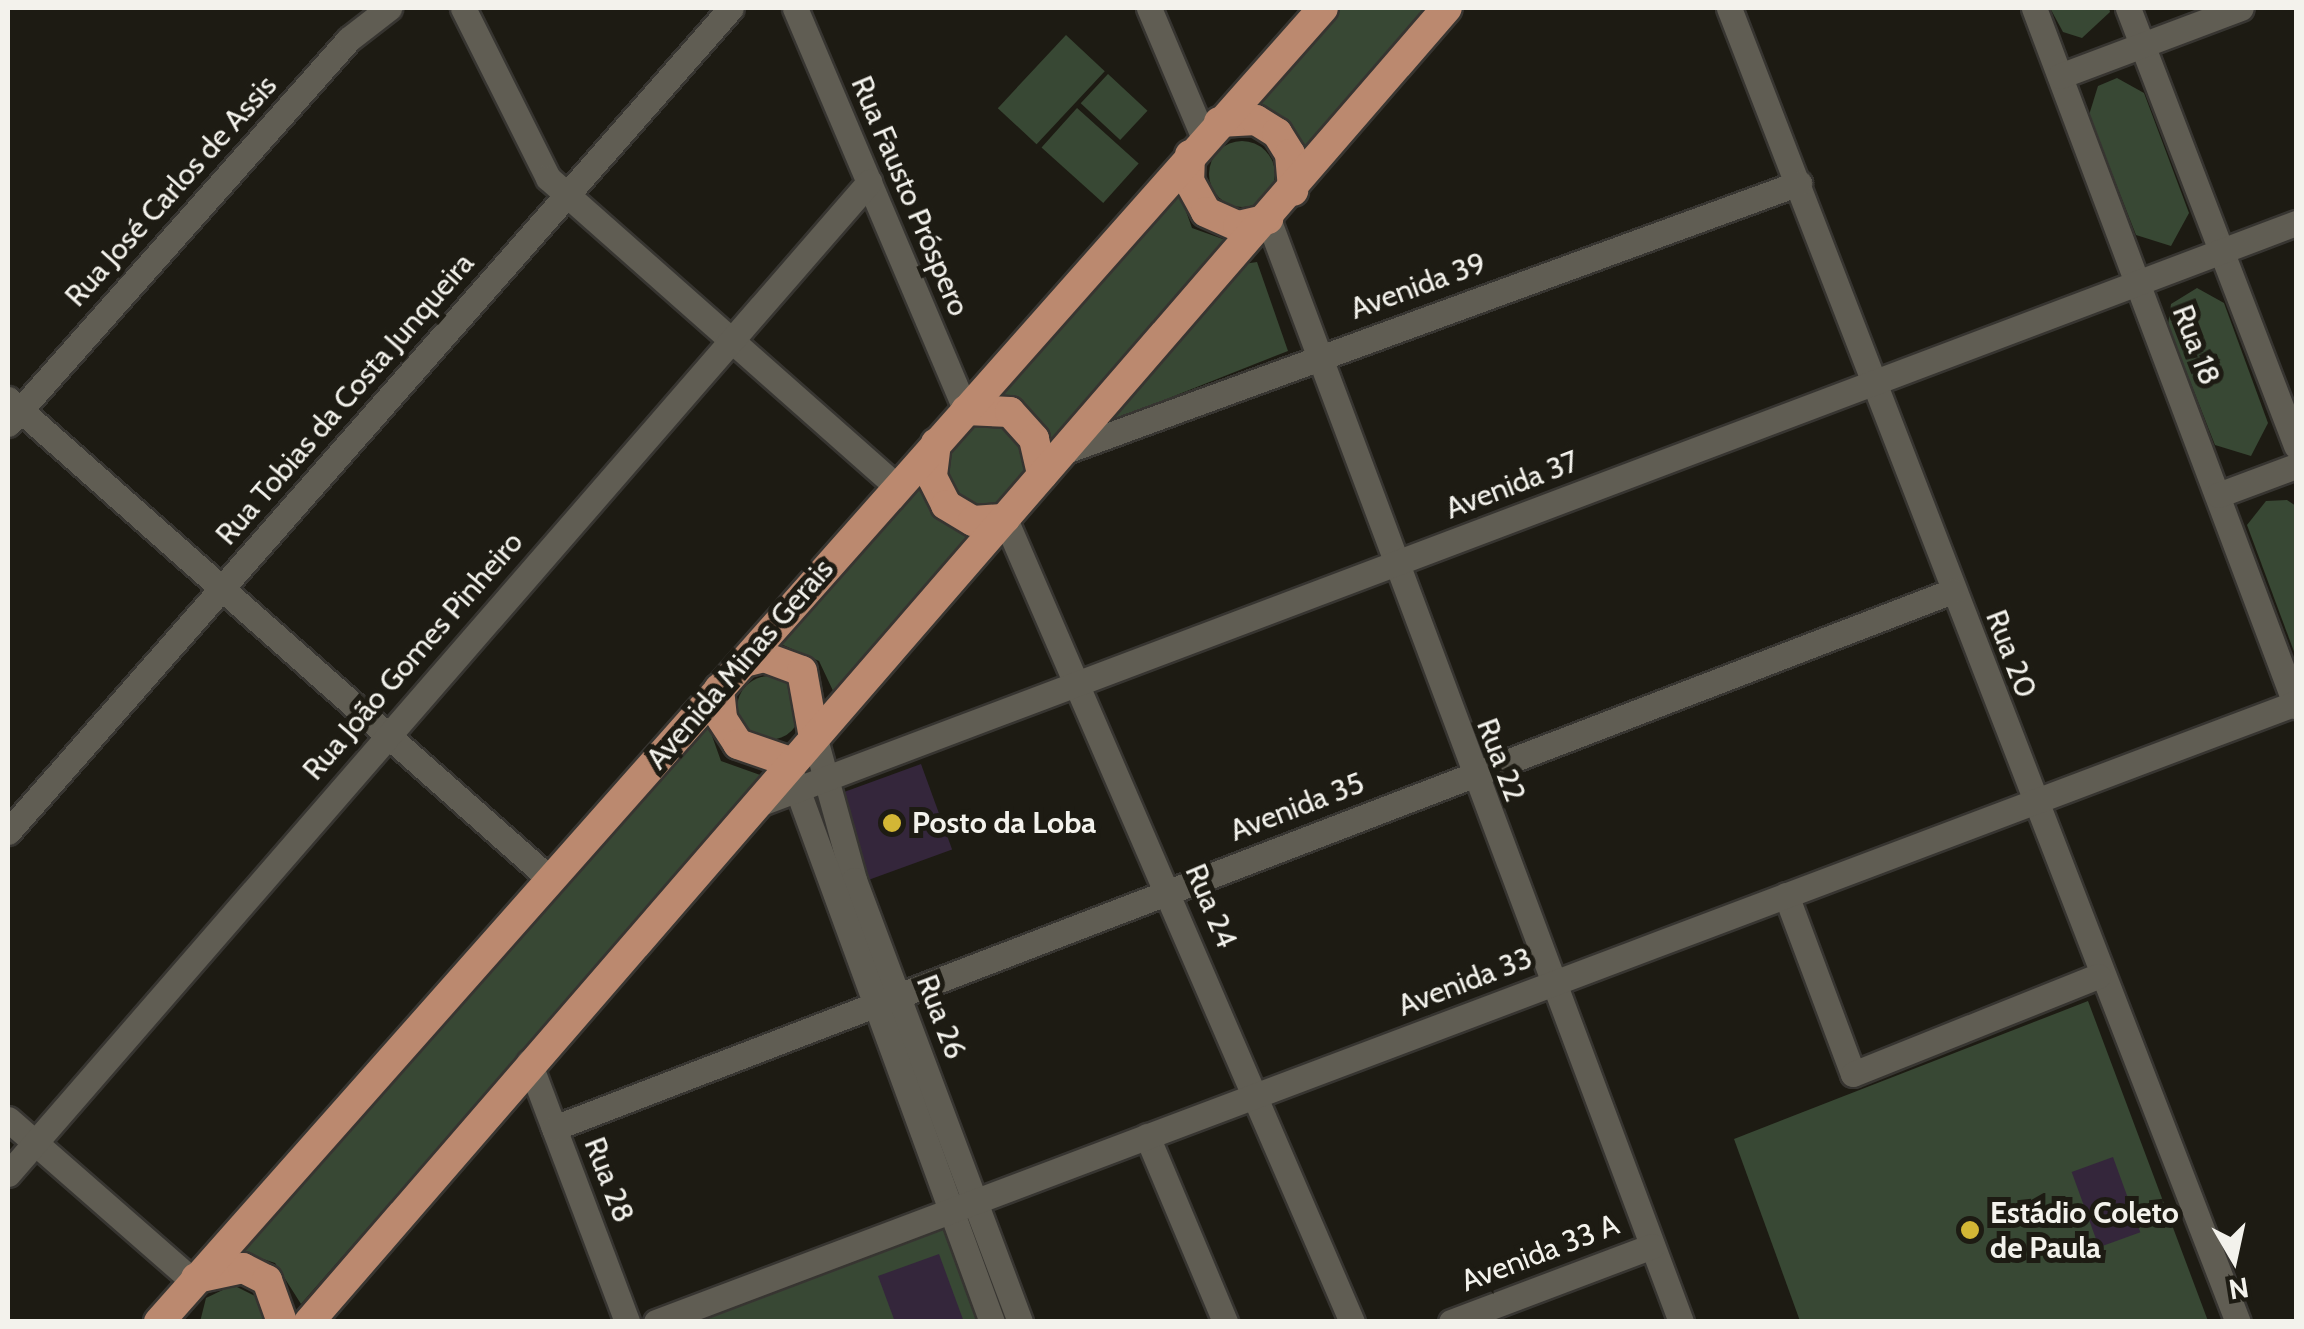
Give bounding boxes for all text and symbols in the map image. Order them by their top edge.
street label: Rua José Carlos de Assis [58,68,284,314]
street label: Rua Fausto Próspero [843,71,977,321]
street label: Avenida 39 [1345,245,1491,327]
street label: Rua Tobias da Costa Junqueira [208,246,482,552]
street label: Rua 18 [2164,300,2228,390]
street label: Avenida 37 [1440,443,1584,527]
street label: Rua João Gomes Pinheiro [295,525,531,787]
street label: Avenida Minas Gerais [639,552,841,776]
street label: Rua 20 [1978,605,2044,703]
street label: Rua 22 [1469,713,1533,807]
street label: Avenida 35 [1225,765,1369,849]
place label: Posto da Loba [912,805,1096,841]
marker: Posto da Loba [881,812,903,834]
street label: Rua 24 [1177,859,1245,953]
street label: Avenida 33 [1393,940,1537,1024]
street label: Rua 26 [909,970,973,1064]
street label: Rua 28 [576,1132,642,1228]
place label: Estádio Coleto de Paula [1990,1195,2179,1266]
street label: Avenida 33 A [1456,1206,1624,1300]
north arrow [2184,1209,2284,1309]
marker: Estádio Coleto de Paula [1959,1219,1981,1241]
text: N [2226,1270,2251,1307]

